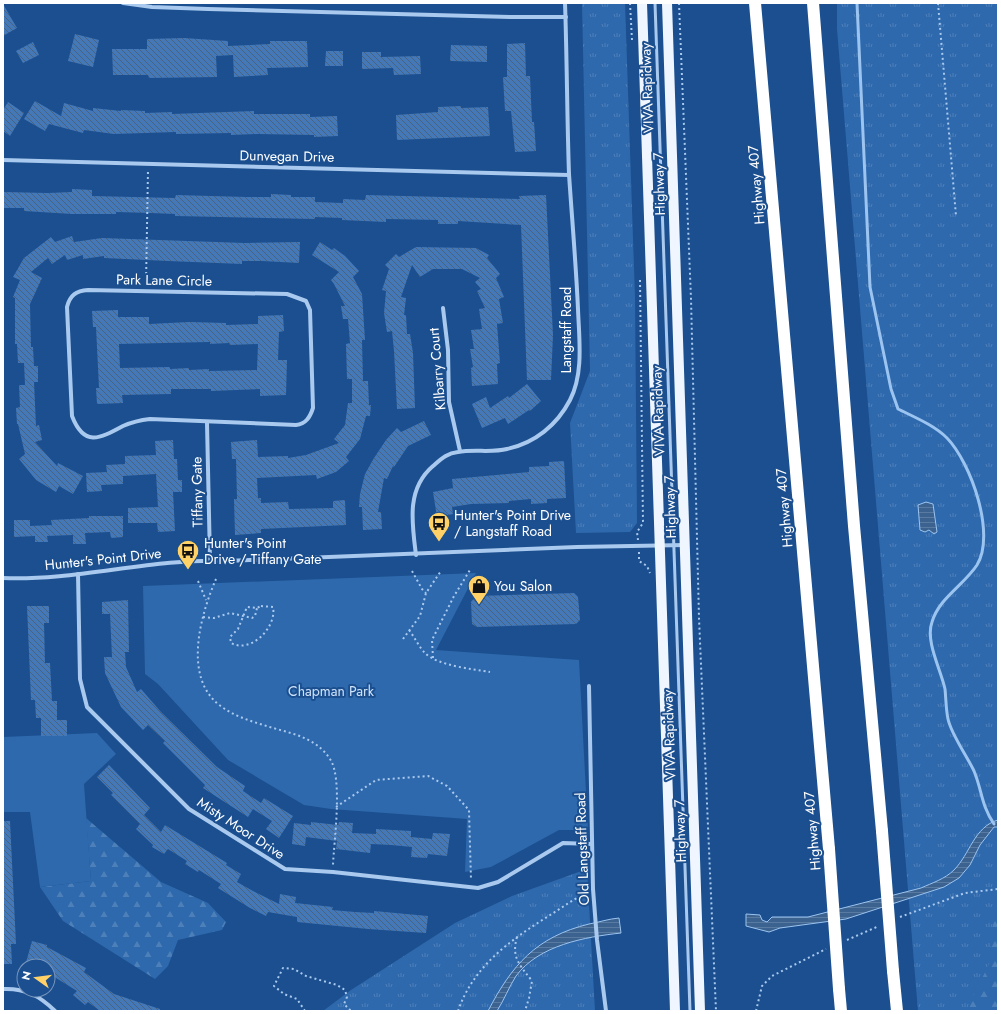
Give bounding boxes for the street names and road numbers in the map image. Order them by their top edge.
street label: VIVA Rapidway [635,42,659,134]
street label: Highway 407 [743,144,769,225]
street label: Dunvegan Drive [239,145,335,167]
street label: Highway 7 [648,152,670,216]
street label: Park Lane Circle [116,269,212,291]
street label: Langstaff Road [556,287,576,373]
street label: Kilbarry Court [423,326,451,411]
street label: VIVA Rapidway [646,365,670,457]
street label: Tiffany Gate [186,456,208,528]
street label: Highway 407 [771,467,797,548]
street label: Highway 7 [659,475,681,539]
street label: Hunter's Point Drive [44,543,162,575]
street label: VIVA Rapidway [657,689,681,781]
street label: Highway 407 [799,790,825,871]
street label: Misty Moor Drive [193,792,289,864]
street label: Old Langstaff Road [570,792,594,906]
street label: Highway 7 [669,799,691,863]

